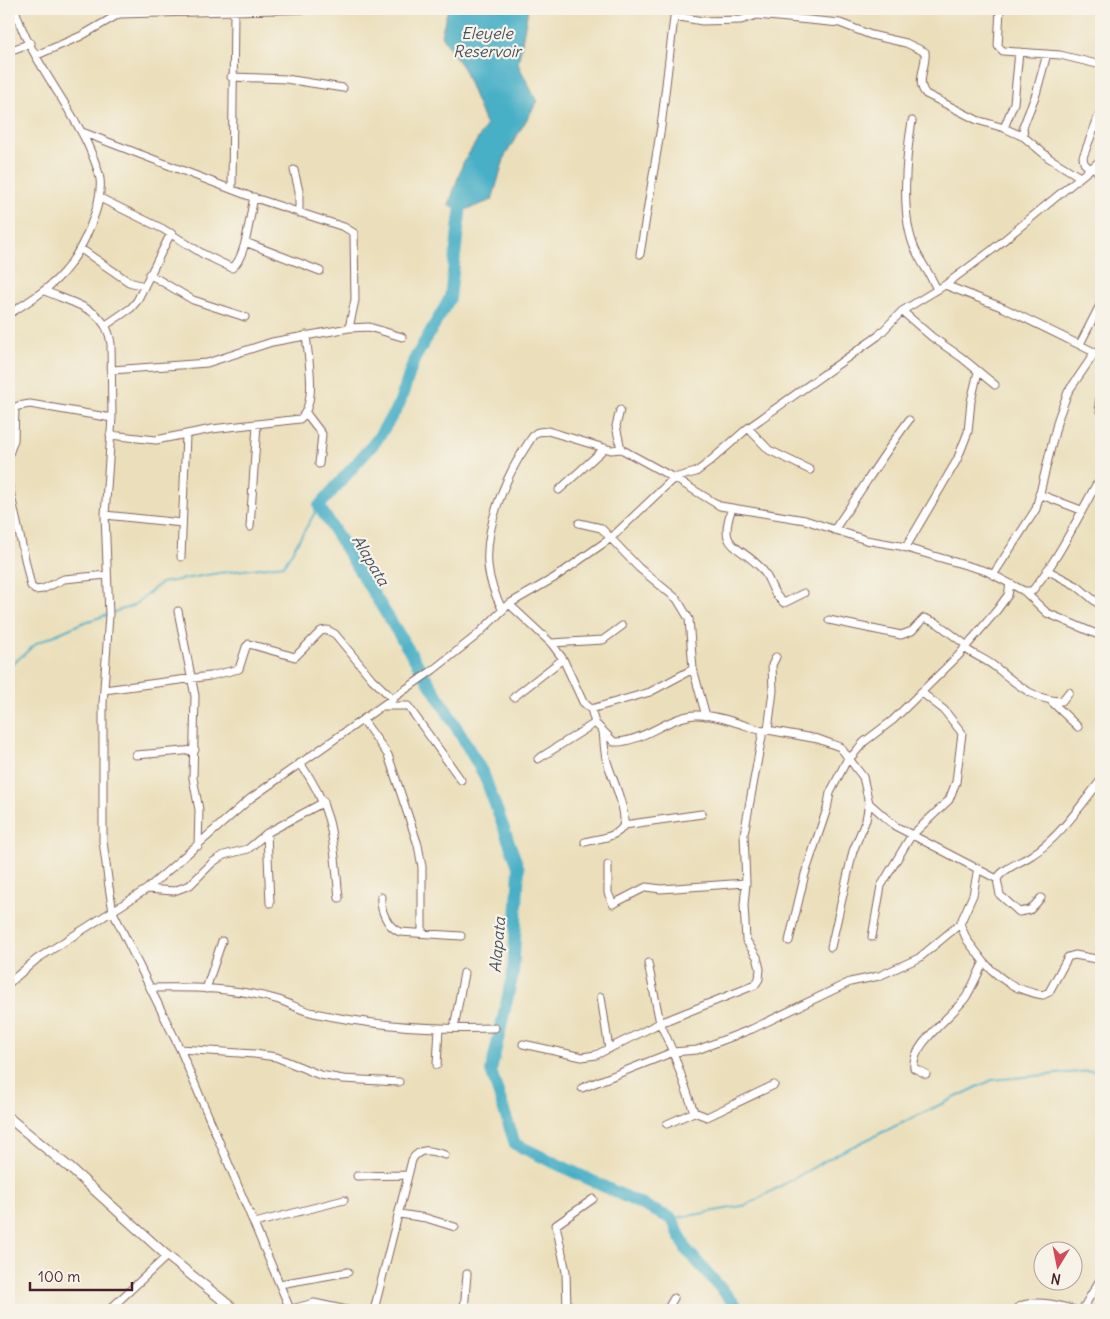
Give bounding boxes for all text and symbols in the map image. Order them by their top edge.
water label: Eleyele Reservoir [453,23,523,61]
water label: Alapata [348,531,394,590]
water label: Alapata [485,915,509,974]
north arrow [1032,1242,1082,1292]
scale bar [30,1259,132,1291]
text: 100 m [38,1267,80,1286]
text: N [1049,1269,1062,1289]

